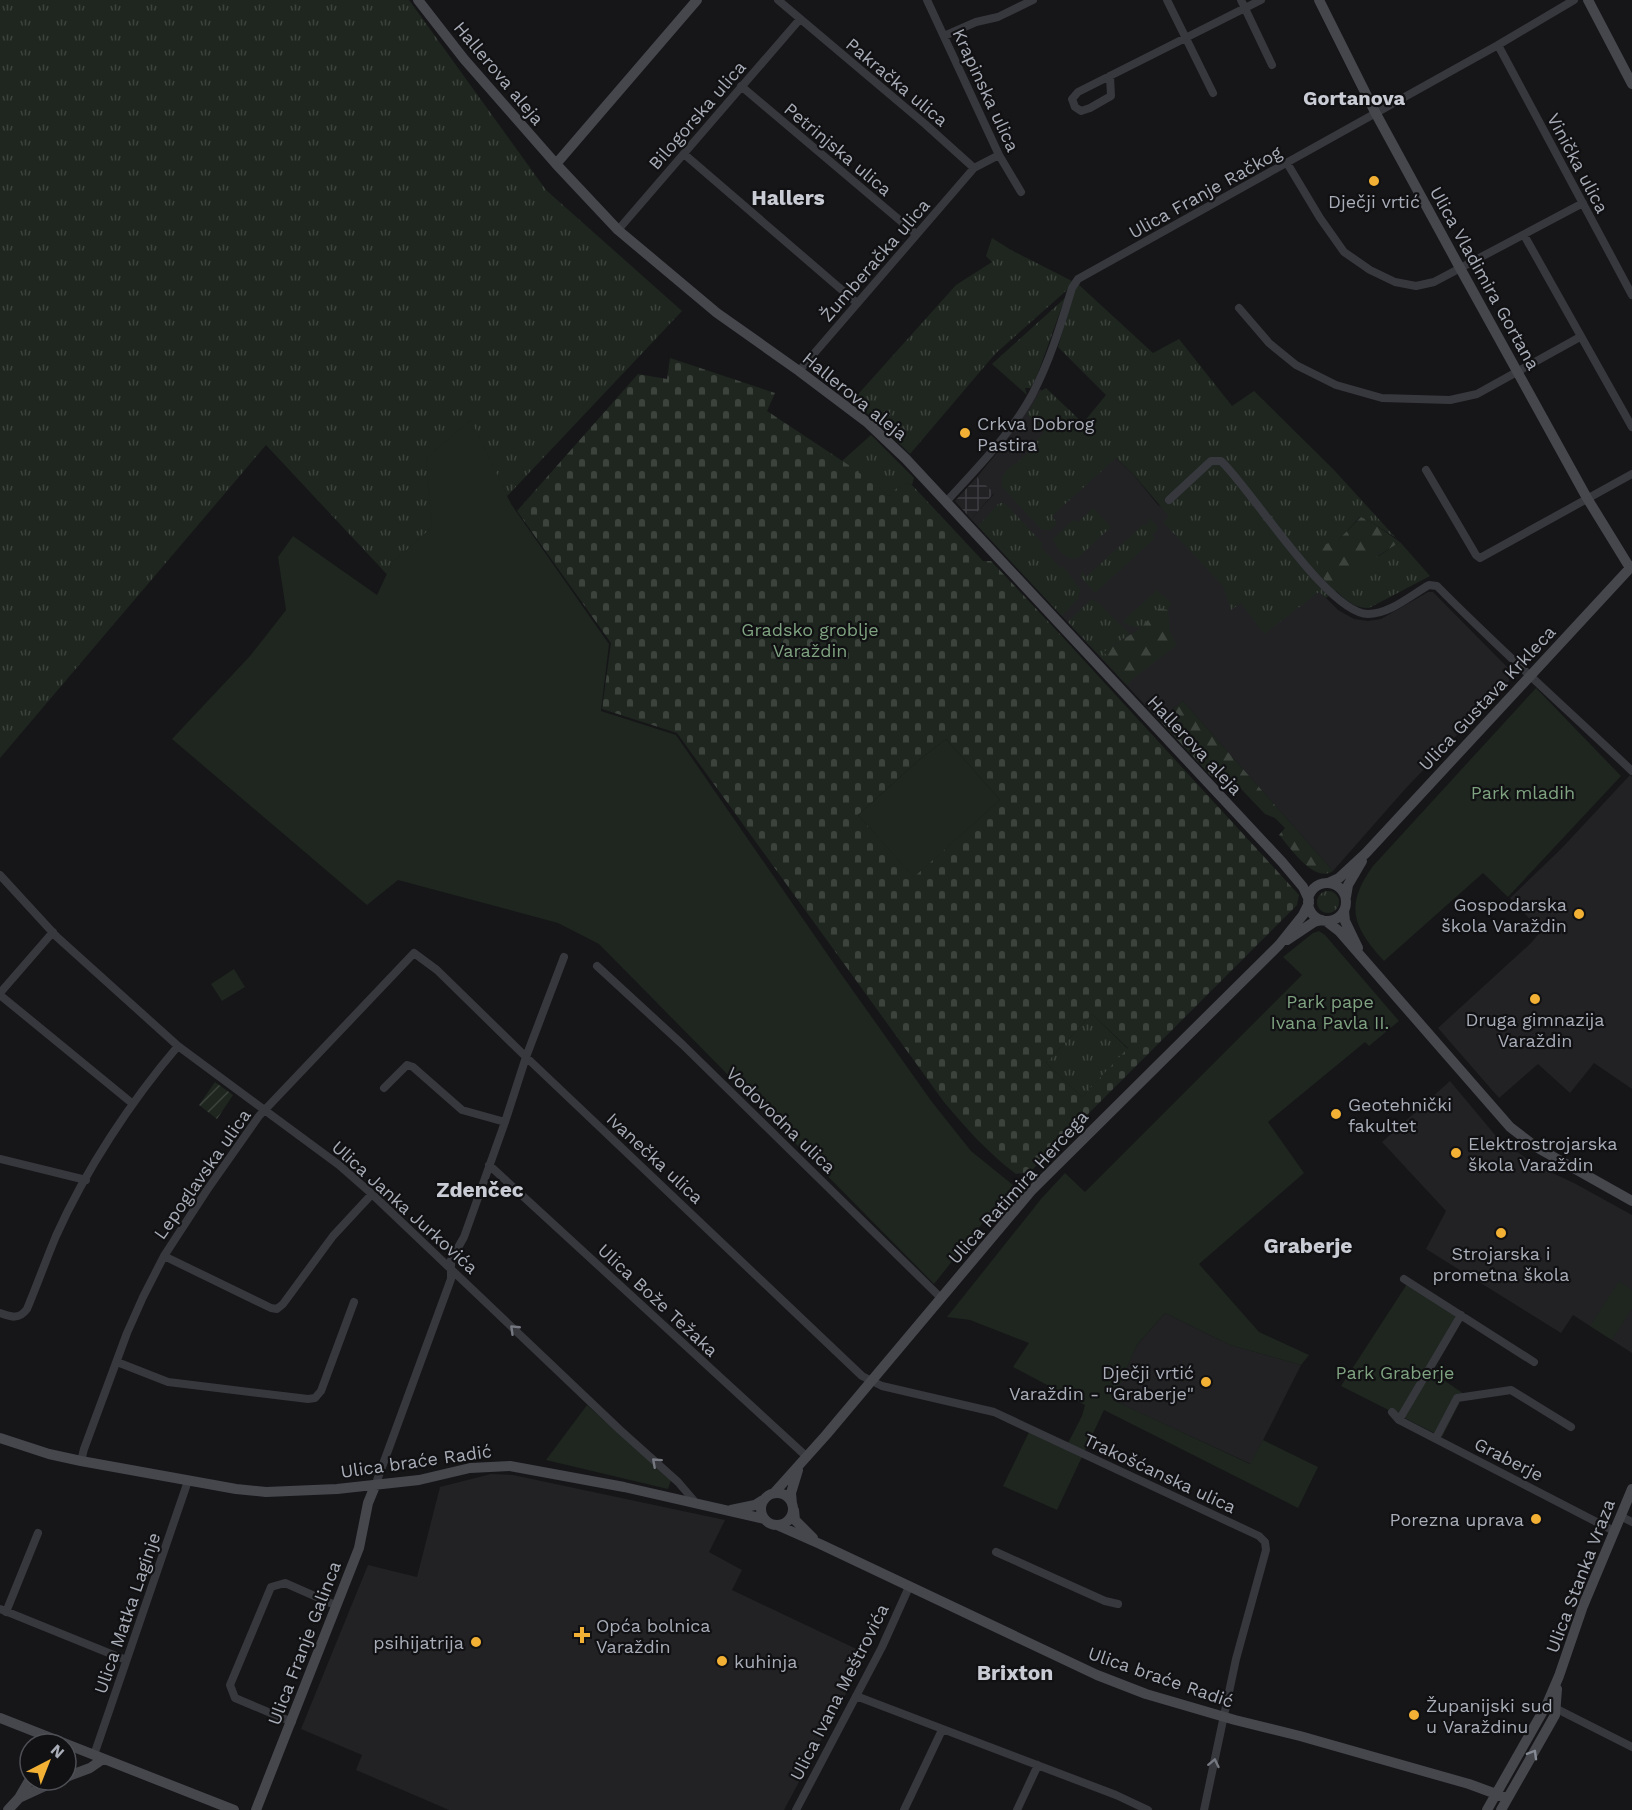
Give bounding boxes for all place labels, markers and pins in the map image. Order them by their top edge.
marker: Dječji vrtić [1367,174,1381,188]
place label: Dječji vrtić [1328,191,1420,212]
place label: Crkva Dobrog Pastira [977,413,1095,455]
marker: Crkva Dobrog Pastira [958,426,972,440]
place label: Gospodarska škola Varaždin [1441,894,1567,936]
marker: Gospodarska škola Varaždin [1572,907,1586,921]
marker: Druga gimnazija Varaždin [1528,992,1542,1006]
place label: Druga gimnazija Varaždin [1465,1009,1605,1051]
place label: Geotehnički fakultet [1348,1094,1452,1136]
marker: Geotehnički fakultet [1329,1107,1343,1121]
place label: Elektrostrojarska škola Varaždin [1468,1133,1618,1175]
marker: Elektrostrojarska škola Varaždin [1449,1146,1463,1160]
marker: Strojarska i prometna škola [1494,1226,1508,1240]
place label: Strojarska i prometna škola [1433,1243,1569,1285]
place label: Dječji vrtić Varaždin - "Graberje" [1009,1362,1194,1404]
marker: Dječji vrtić Varaždin - "Graberje" [1199,1375,1213,1389]
place label: Porezna uprava [1390,1509,1524,1530]
marker: Porezna uprava [1529,1512,1543,1526]
place label: Opća bolnica Varaždin [596,1615,710,1657]
marker: Opća bolnica Varaždin [573,1626,591,1644]
place label: psihijatrija [373,1632,464,1653]
marker: psihijatrija [469,1635,483,1649]
place label: kuhinja [734,1651,797,1672]
marker: kuhinja [715,1654,729,1668]
place label: Županijski sud u Varaždinu [1426,1695,1553,1737]
marker: Županijski sud u Varaždinu [1407,1708,1421,1722]

